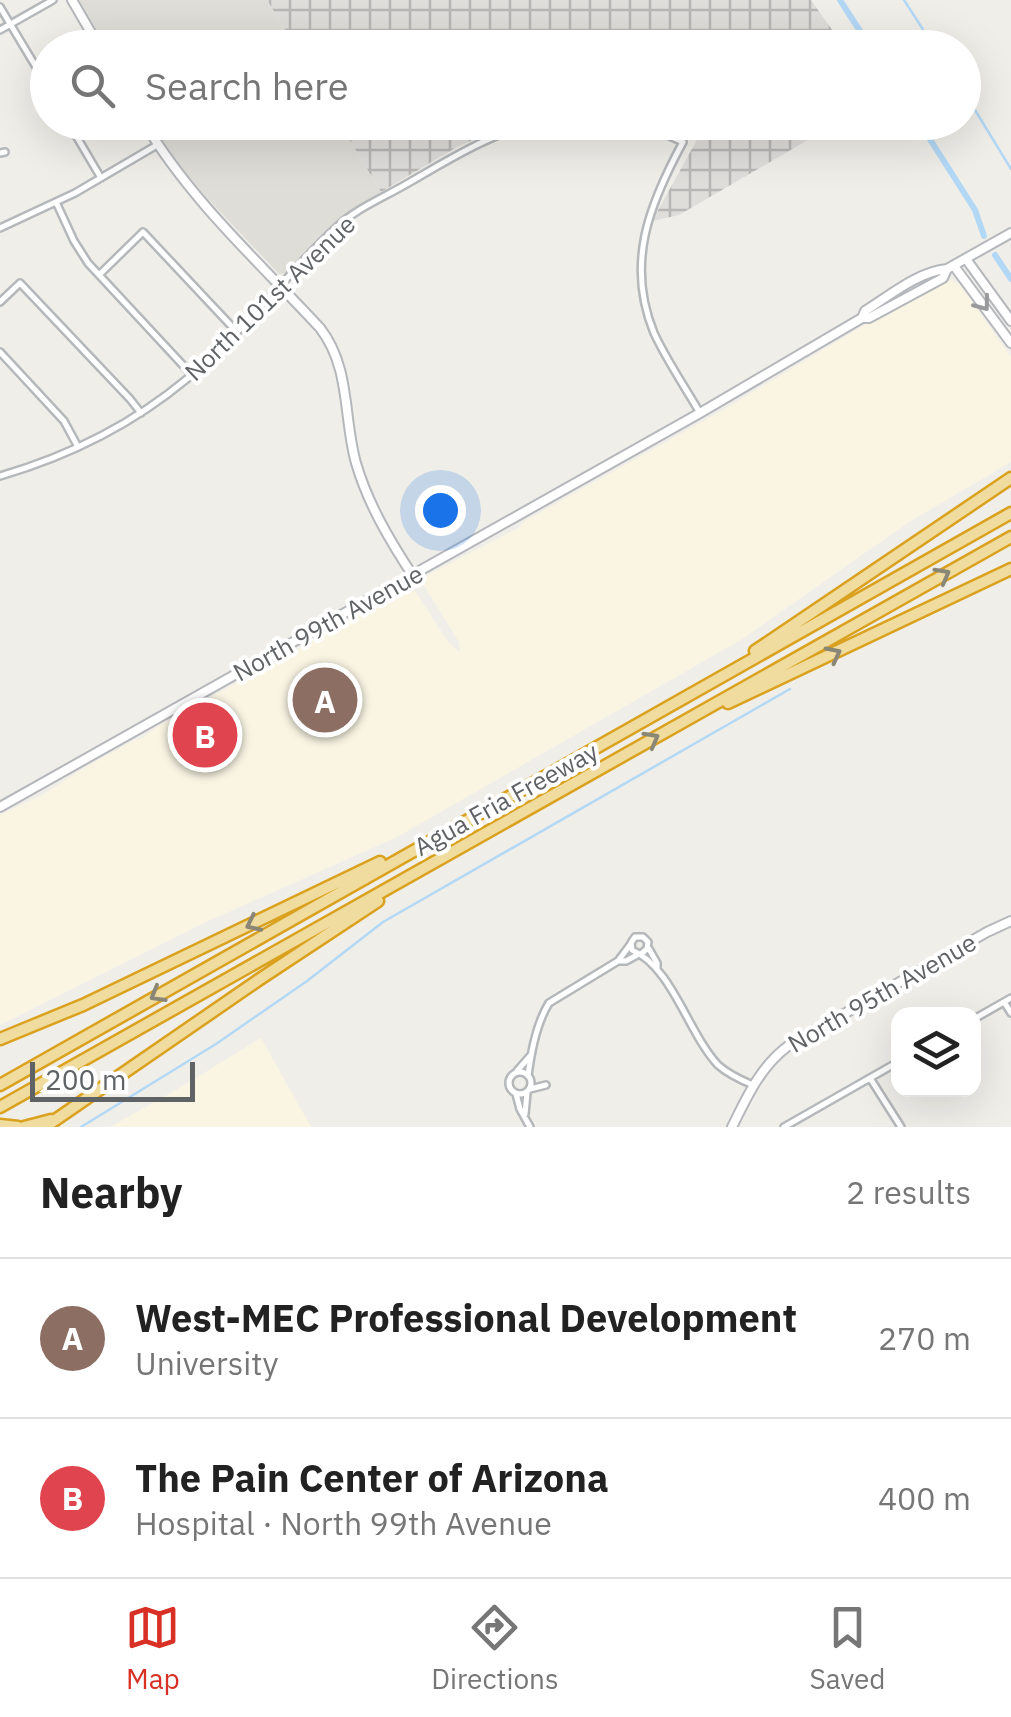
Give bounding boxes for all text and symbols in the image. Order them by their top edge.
search box [30,30,981,140]
icon: search [65,58,120,113]
text: Search here [145,61,349,110]
street label: North 101st Avenue [177,208,362,388]
one-way arrow [971,293,988,311]
your location [415,485,466,536]
street label: North 99th Avenue [227,557,429,688]
one-way arrow [933,567,951,587]
one-way arrow [823,646,841,666]
pin: A [292,662,358,738]
pin: B [172,698,238,772]
one-way arrow [642,732,660,752]
street label: Agua Fria Freeway [408,734,604,863]
one-way arrow [245,912,263,932]
street label: North 95th Avenue [782,925,982,1060]
one-way arrow [150,983,168,1003]
map controls [891,1007,981,1097]
button: layers [891,1007,981,1097]
scale bar [30,1057,195,1102]
text: 200 m [45,1061,126,1098]
text: Nearby [40,1165,182,1220]
text: 2 results [846,1171,971,1213]
text: West-MEC Professional Development [135,1293,797,1342]
text: A [62,1317,83,1359]
text: 270 m [878,1317,971,1359]
text: University [135,1342,278,1384]
text: The Pain Center of Arizona [135,1453,609,1502]
text: B [62,1477,83,1519]
text: 400 m [878,1477,971,1519]
text: Hospital · North 99th Avenue [135,1502,552,1544]
tab: Map [125,1600,180,1697]
tab: Directions [431,1600,559,1697]
tab: Saved [809,1600,886,1697]

